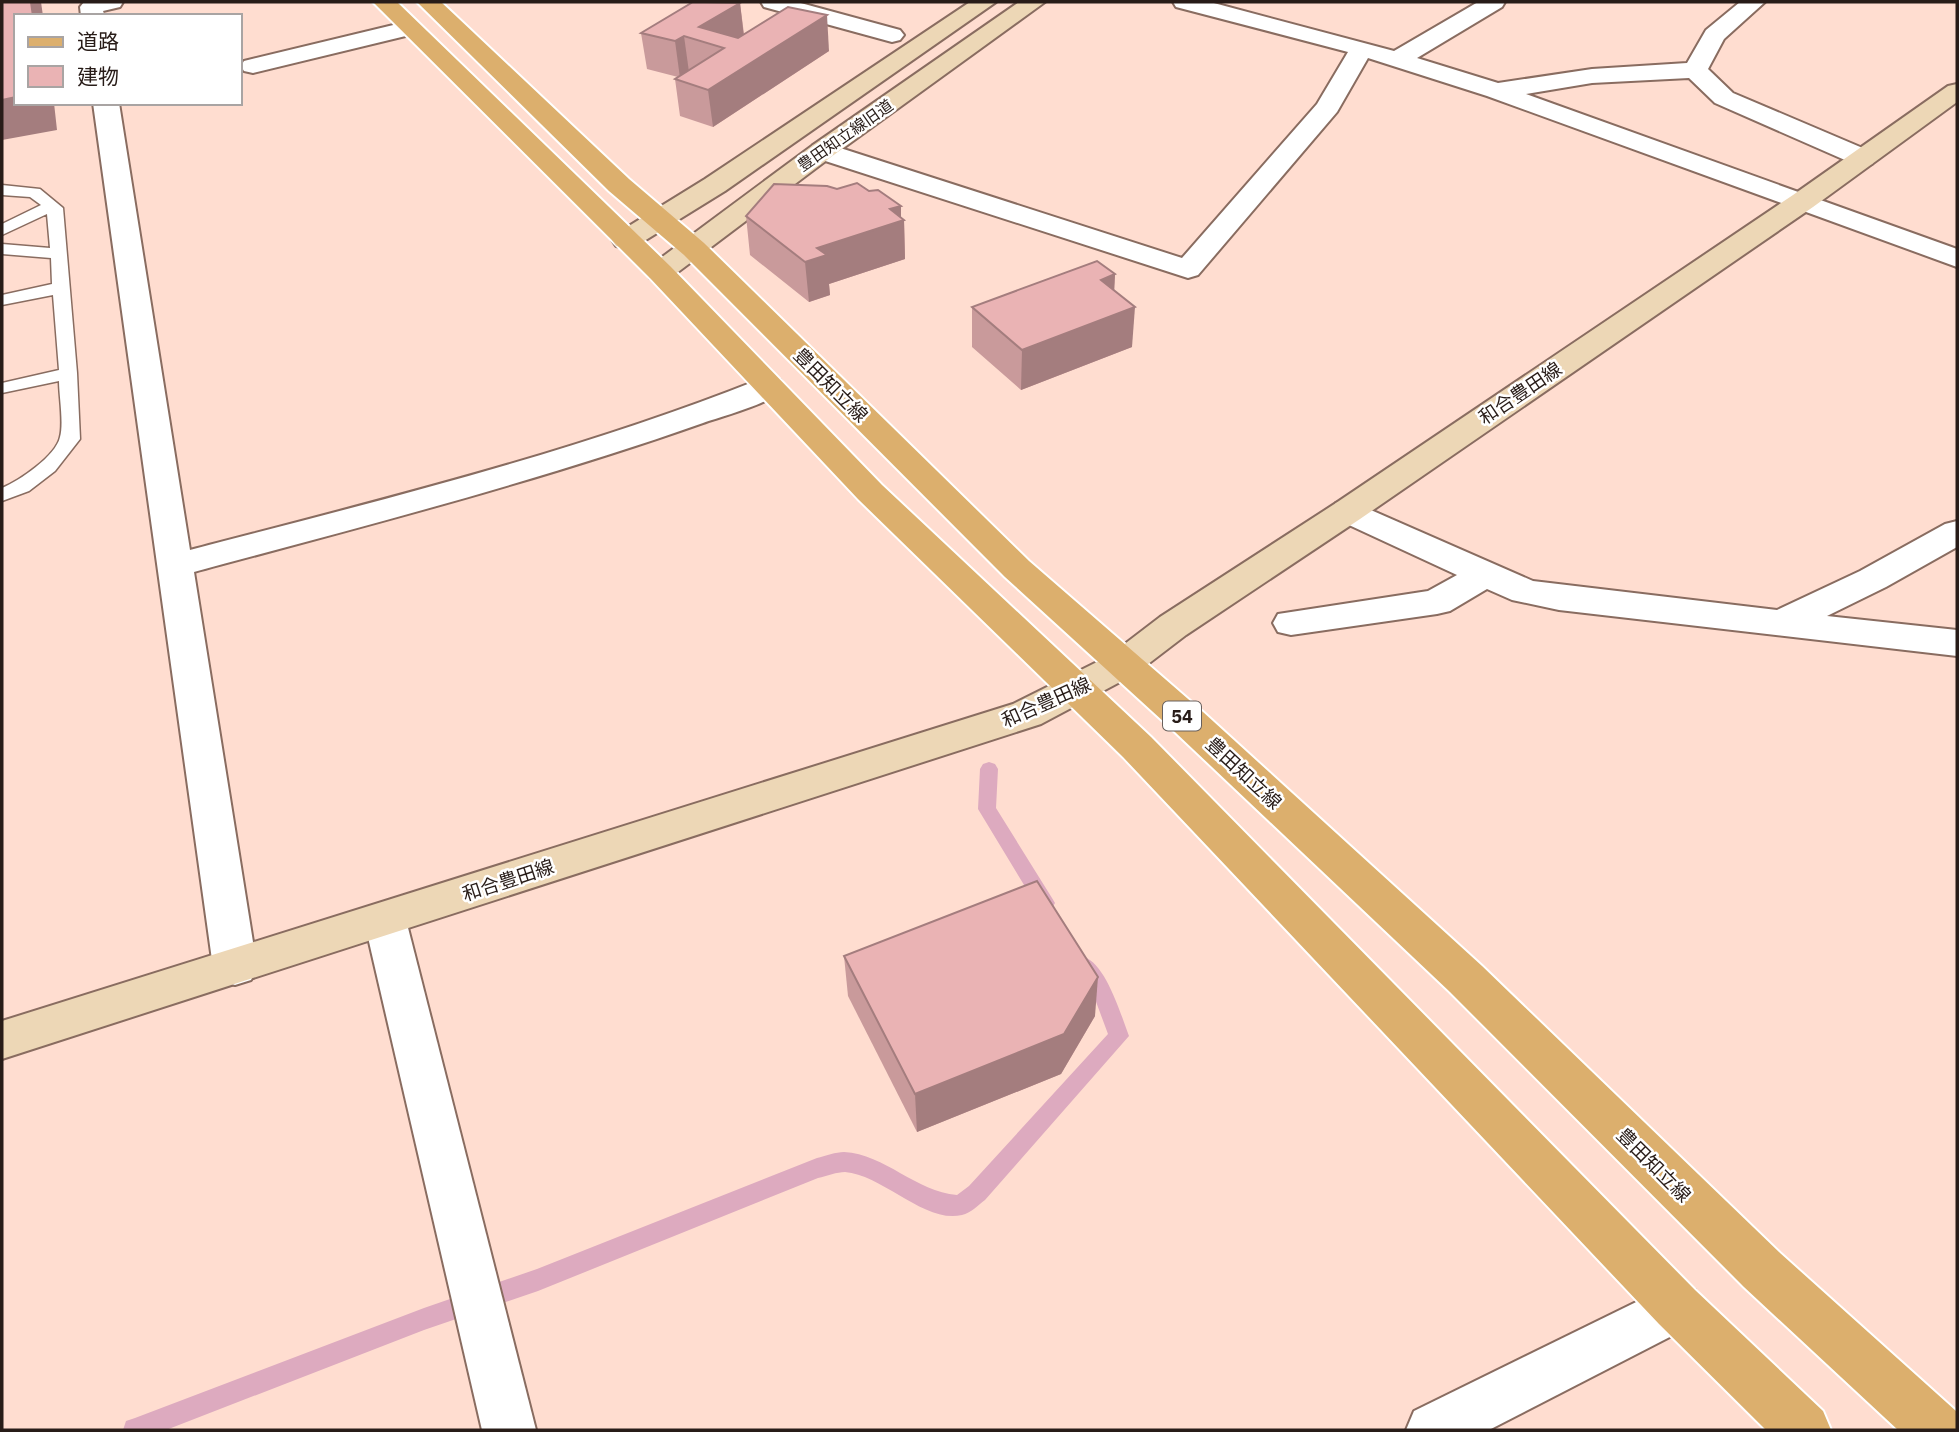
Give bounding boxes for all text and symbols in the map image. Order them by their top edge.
legend [14,14,242,105]
text: 道路 [77,27,119,55]
text: 建物 [77,62,119,90]
street label: 豊田知立線旧道 [793,95,897,175]
street label: 豊田知立線 [789,343,873,427]
street label: 和合豊田線 [1474,356,1566,430]
street label: 和合豊田線 [998,672,1094,732]
road number: 54 [1163,702,1201,730]
street label: 豊田知立線 [1201,732,1287,814]
street label: 和合豊田線 [459,854,557,906]
street label: 豊田知立線 [1612,1123,1696,1207]

